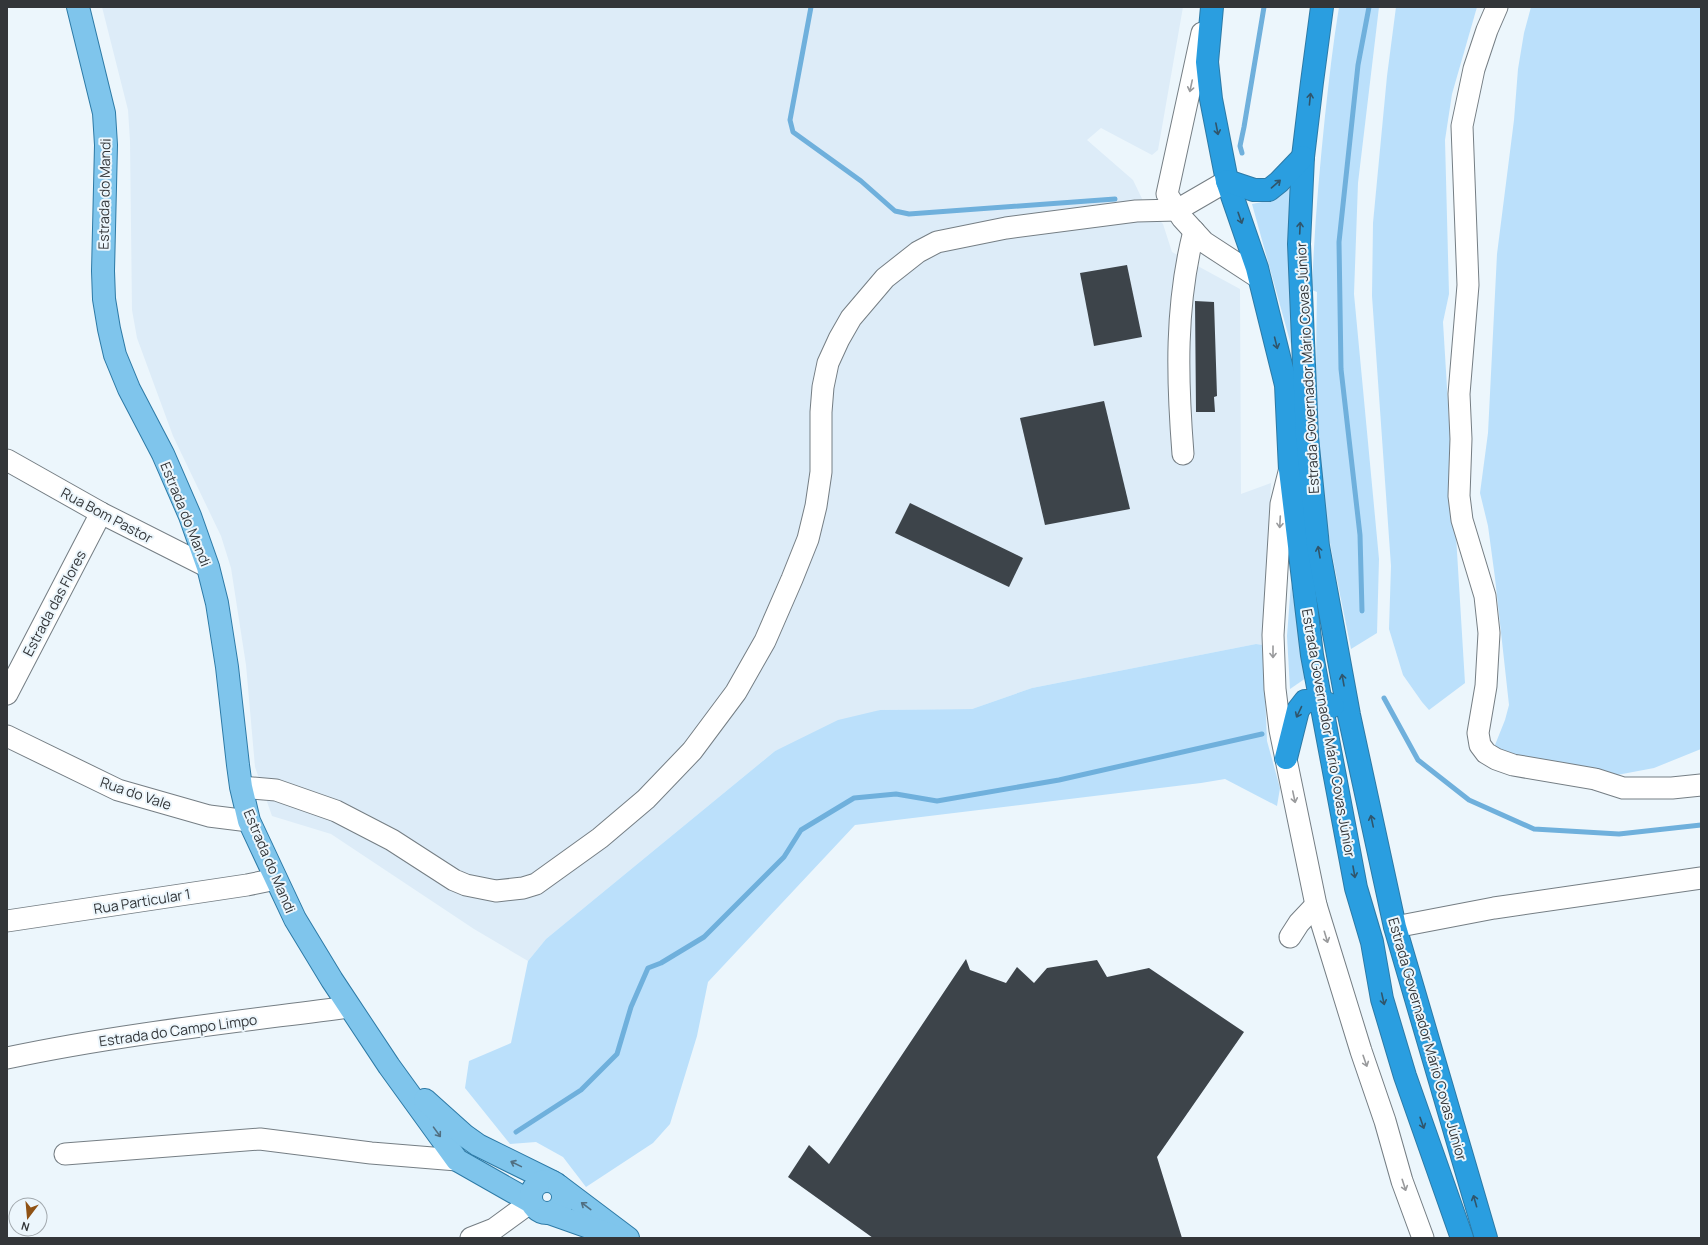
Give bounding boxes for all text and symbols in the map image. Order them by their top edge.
one-way arrow [1186,79,1194,92]
one-way arrow [1306,92,1313,105]
one-way arrow [1213,122,1221,135]
street label: Estrada do Mandi [94,138,114,250]
one-way arrow [1271,179,1282,188]
one-way arrow [1236,211,1244,223]
one-way arrow [1296,222,1304,235]
street label: Estrada Governador Mário Covas Júnior [1291,242,1323,494]
one-way arrow [1272,336,1280,349]
street label: Estrada do Mandi [156,459,216,569]
street label: Rua Bom Pastor [58,483,156,547]
one-way arrow [1276,515,1284,528]
one-way arrow [1315,546,1323,559]
street label: Estrada das Flores [18,547,90,659]
street label: Estrada Governador Mário Covas Júnior [1298,607,1360,859]
one-way arrow [1269,645,1277,658]
one-way arrow [1339,674,1347,687]
one-way arrow [1295,706,1302,718]
street label: Rua do Vale [98,772,174,814]
one-way arrow [1290,790,1298,803]
street label: Estrada do Mandi [240,806,300,916]
one-way arrow [1368,815,1376,828]
one-way arrow [1350,865,1358,878]
street label: Rua Particular 1 [92,884,192,918]
street label: Estrada Governador Mário Covas Júnior [1384,915,1472,1163]
one-way arrow [1323,930,1330,943]
one-way arrow [1379,992,1387,1005]
street label: Estrada do Campo Limpo [98,1009,258,1051]
one-way arrow [1361,1055,1369,1067]
one-way arrow [1418,1116,1426,1128]
one-way arrow [433,1126,441,1137]
one-way arrow [510,1160,522,1167]
one-way arrow [1401,1178,1408,1191]
one-way arrow [1471,1194,1478,1207]
north arrow [8,1197,48,1237]
one-way arrow [580,1202,591,1210]
text: N [19,1219,31,1235]

